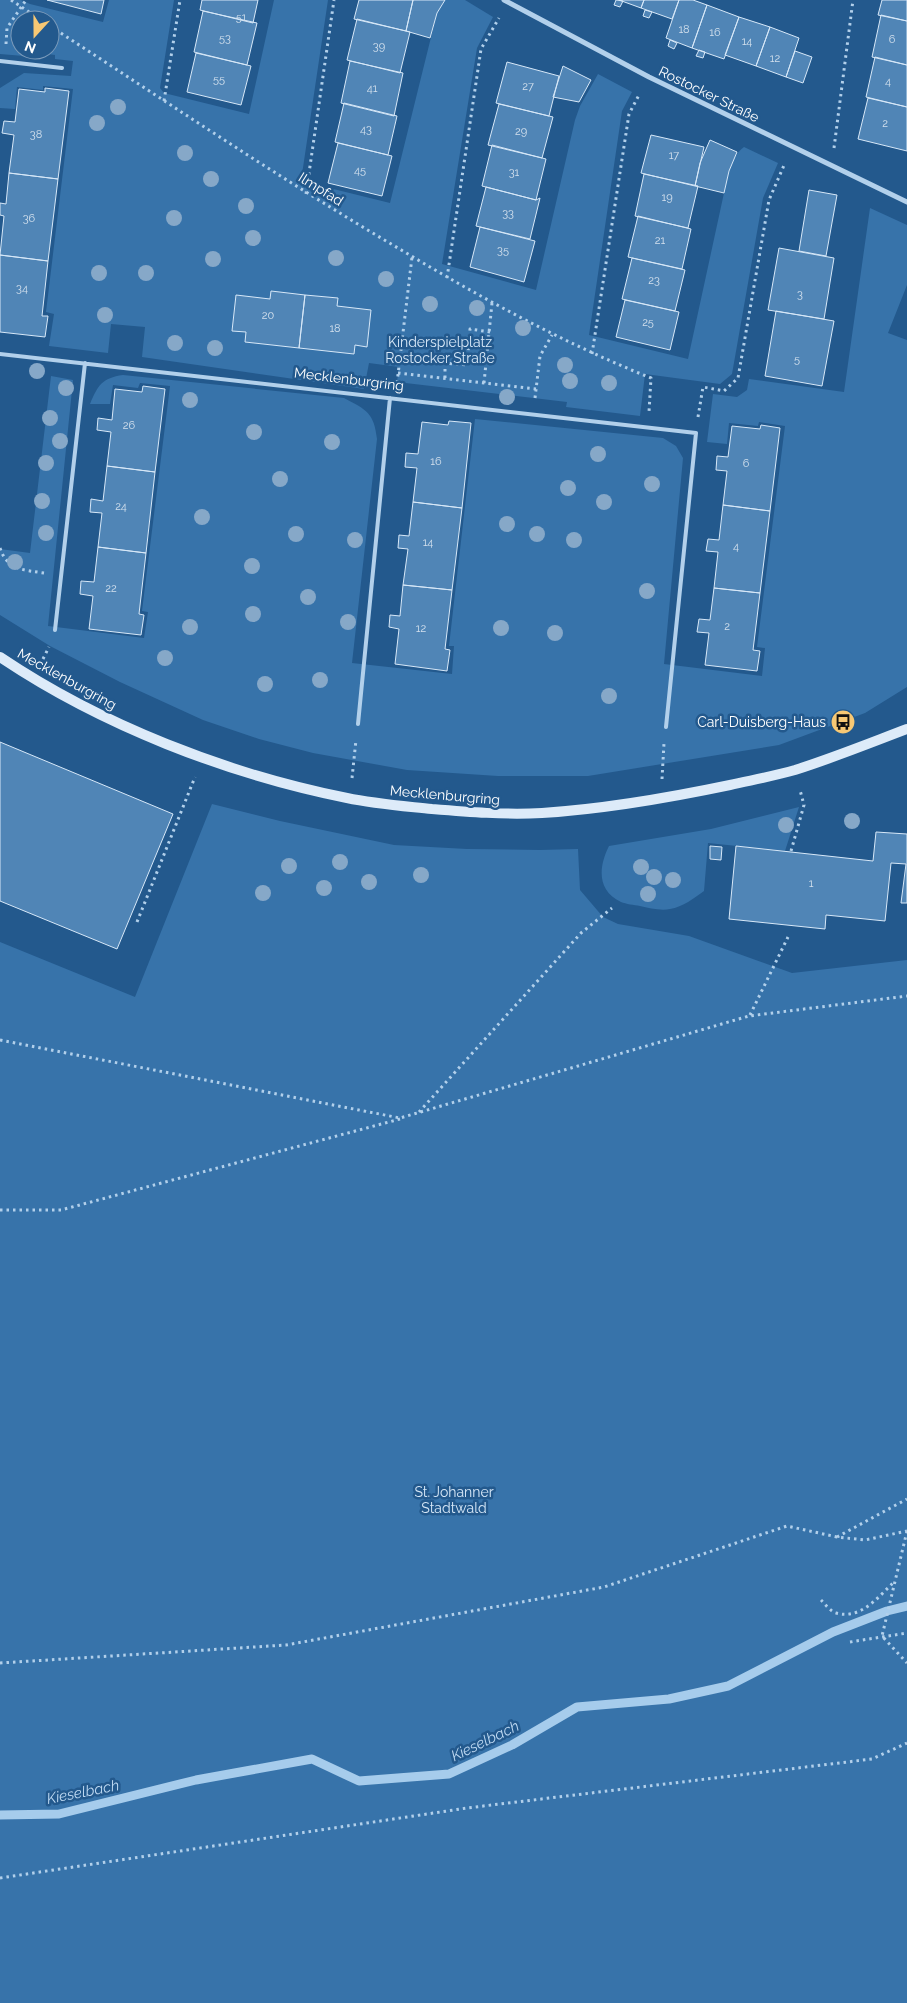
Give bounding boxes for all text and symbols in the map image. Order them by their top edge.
north arrow [10,10,60,60]
house number: 51 [236,11,247,24]
house number: 18 [678,23,690,36]
house number: 16 [709,26,721,39]
house number: 53 [219,32,231,45]
house number: 6 [889,33,896,46]
house number: 14 [742,35,752,48]
text: N [22,38,38,57]
house number: 39 [373,40,385,53]
house number: 12 [770,52,780,65]
street label: Rostocker Straße [656,63,762,125]
house number: 55 [213,73,225,86]
house number: 4 [885,75,891,88]
house number: 27 [522,80,534,93]
house number: 41 [367,82,378,95]
house number: 2 [882,117,888,130]
house number: 43 [360,123,372,136]
house number: 29 [515,125,527,138]
house number: 38 [30,128,42,141]
house number: 17 [669,149,679,162]
house number: 45 [354,164,366,177]
house number: 31 [509,166,520,179]
street label: Ilmpfad [296,169,346,209]
house number: 19 [661,191,673,204]
house number: 33 [502,207,514,220]
house number: 36 [23,212,36,225]
house number: 21 [655,234,666,247]
house number: 35 [497,244,509,257]
house number: 23 [648,274,660,287]
house number: 34 [16,282,28,295]
house number: 3 [797,288,803,301]
house number: 20 [262,309,274,322]
house number: 25 [642,316,654,329]
house number: 18 [329,322,341,335]
park label: Kinderspielplatz Rostocker Straße [385,334,495,366]
house number: 5 [794,353,800,366]
street label: Mecklenburgring [293,364,405,394]
house number: 26 [123,419,136,432]
house number: 16 [430,455,442,468]
house number: 6 [743,457,750,470]
house number: 24 [115,500,127,513]
house number: 14 [423,536,433,549]
house number: 4 [733,540,739,553]
house number: 22 [105,582,117,595]
house number: 2 [724,620,730,633]
house number: 12 [416,622,426,635]
street label: Mecklenburgring [15,645,119,713]
bus stop icon: Carl-Duisberg-Haus [830,709,856,735]
place label: Carl-Duisberg-Haus [697,714,826,730]
street label: Mecklenburgring [389,782,501,808]
house number: 1 [809,877,814,890]
park label: St. Johanner Stadtwald [414,1484,494,1516]
water label: Kieselbach [448,1717,522,1765]
water label: Kieselbach [45,1776,121,1808]

